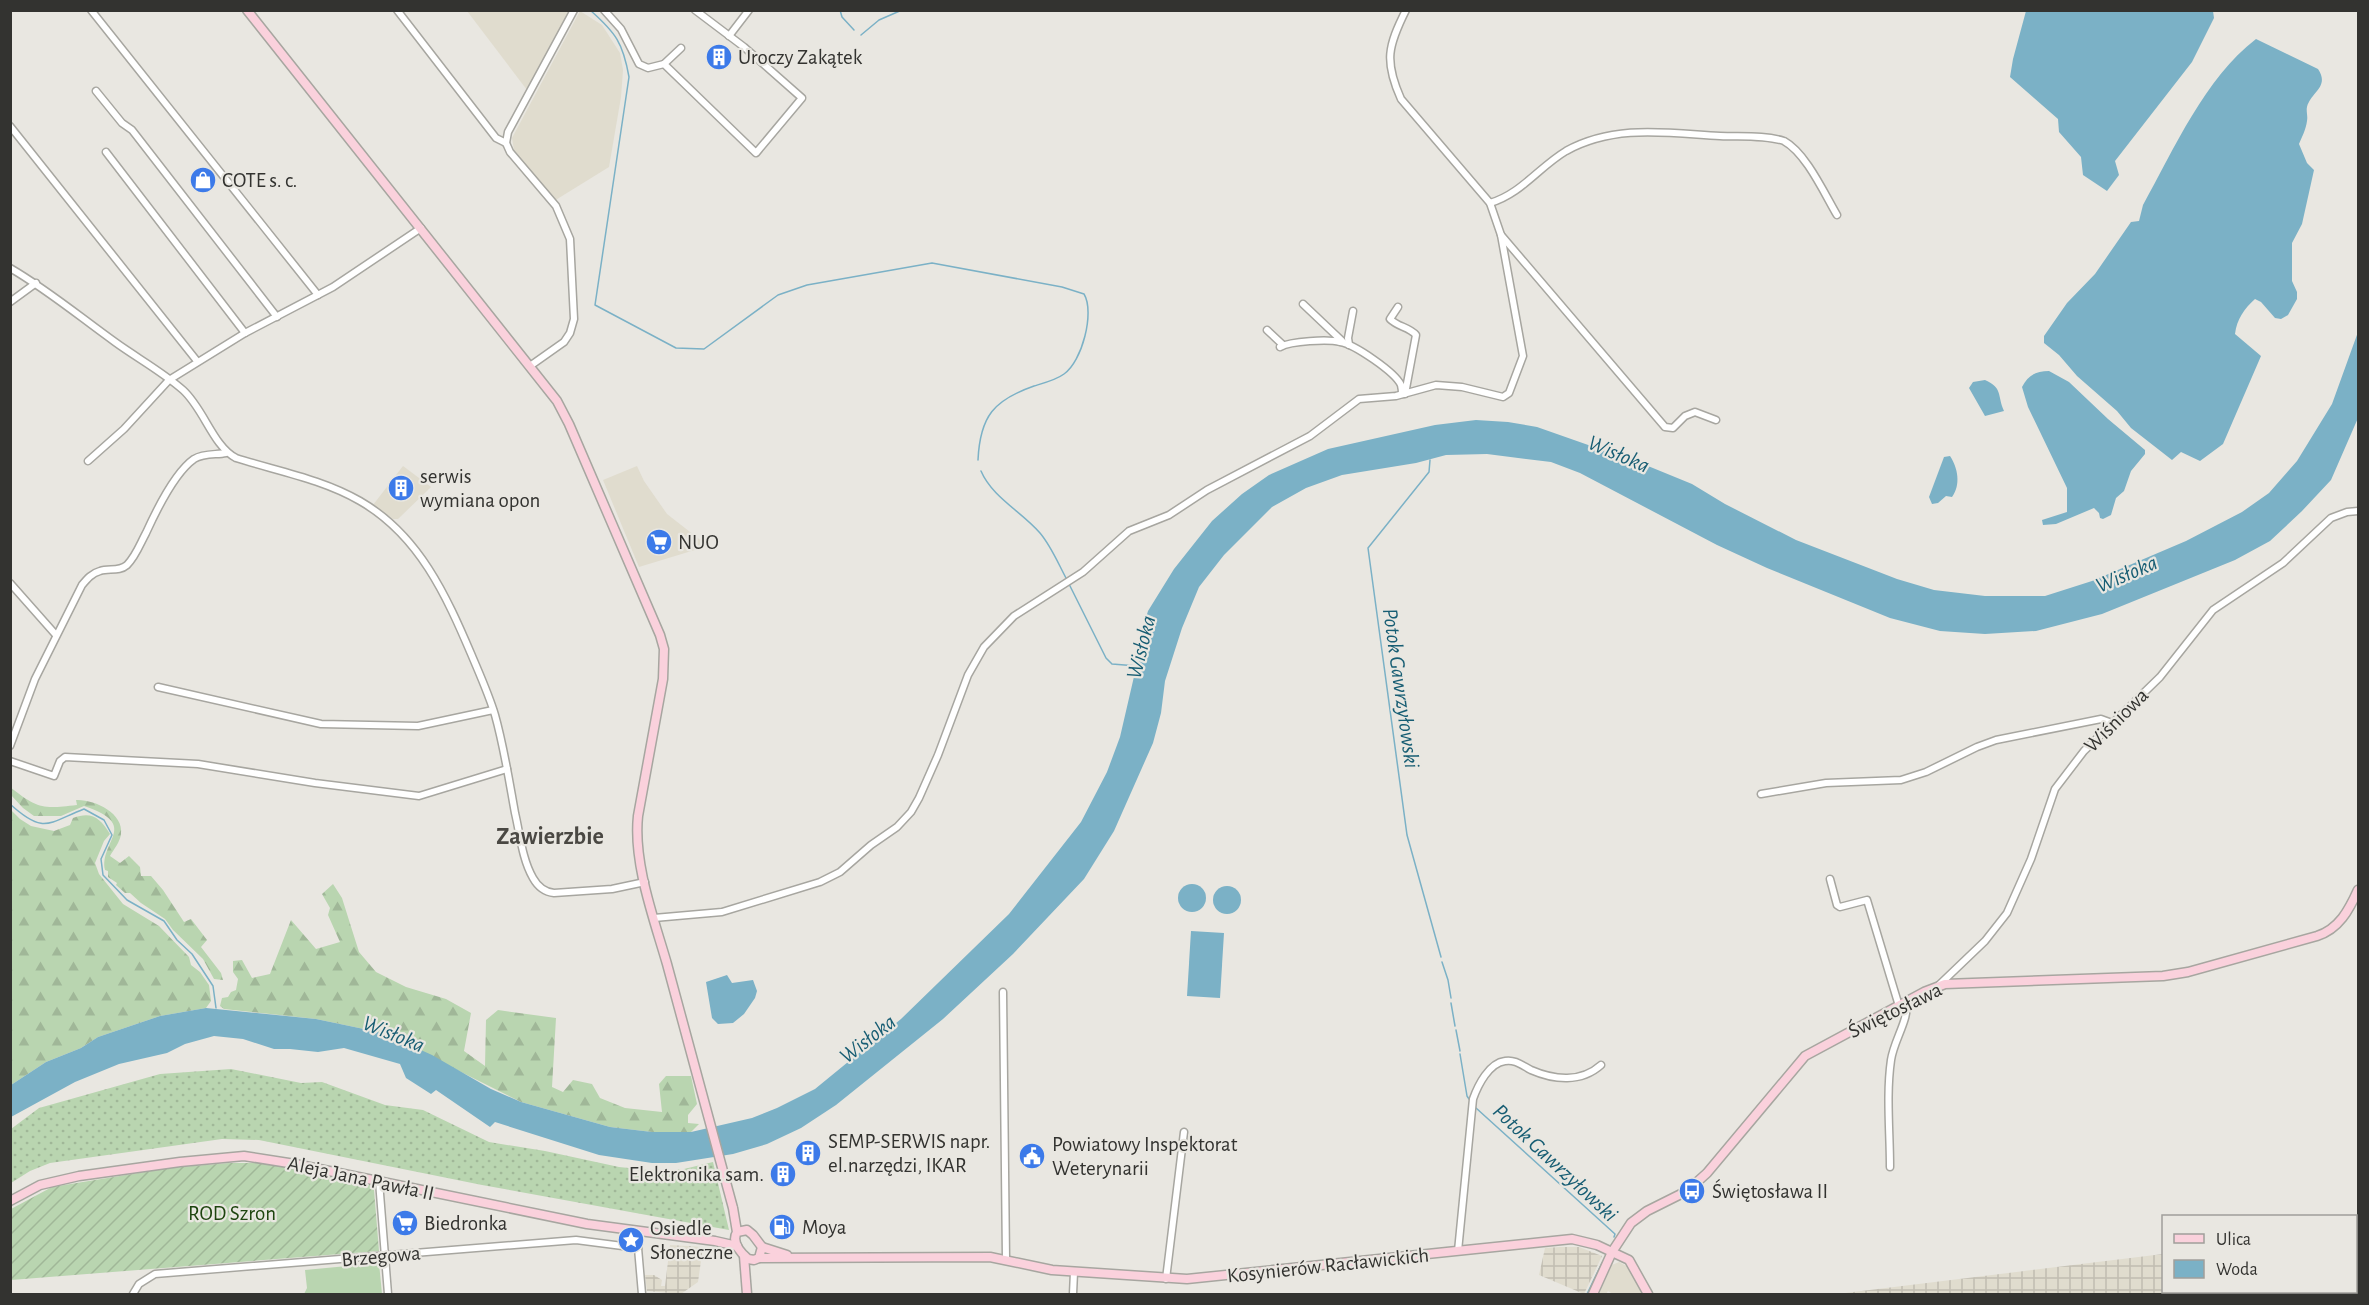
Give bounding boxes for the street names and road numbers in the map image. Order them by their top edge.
street label: Wiśniowa [2080,684,2153,756]
street label: Świętosława [1844,976,1946,1042]
street label: Aleja Jana Pawła II [286,1153,436,1204]
street label: Brzegowa [341,1243,422,1270]
street label: Kosynierów Racławickich [1226,1244,1430,1287]

